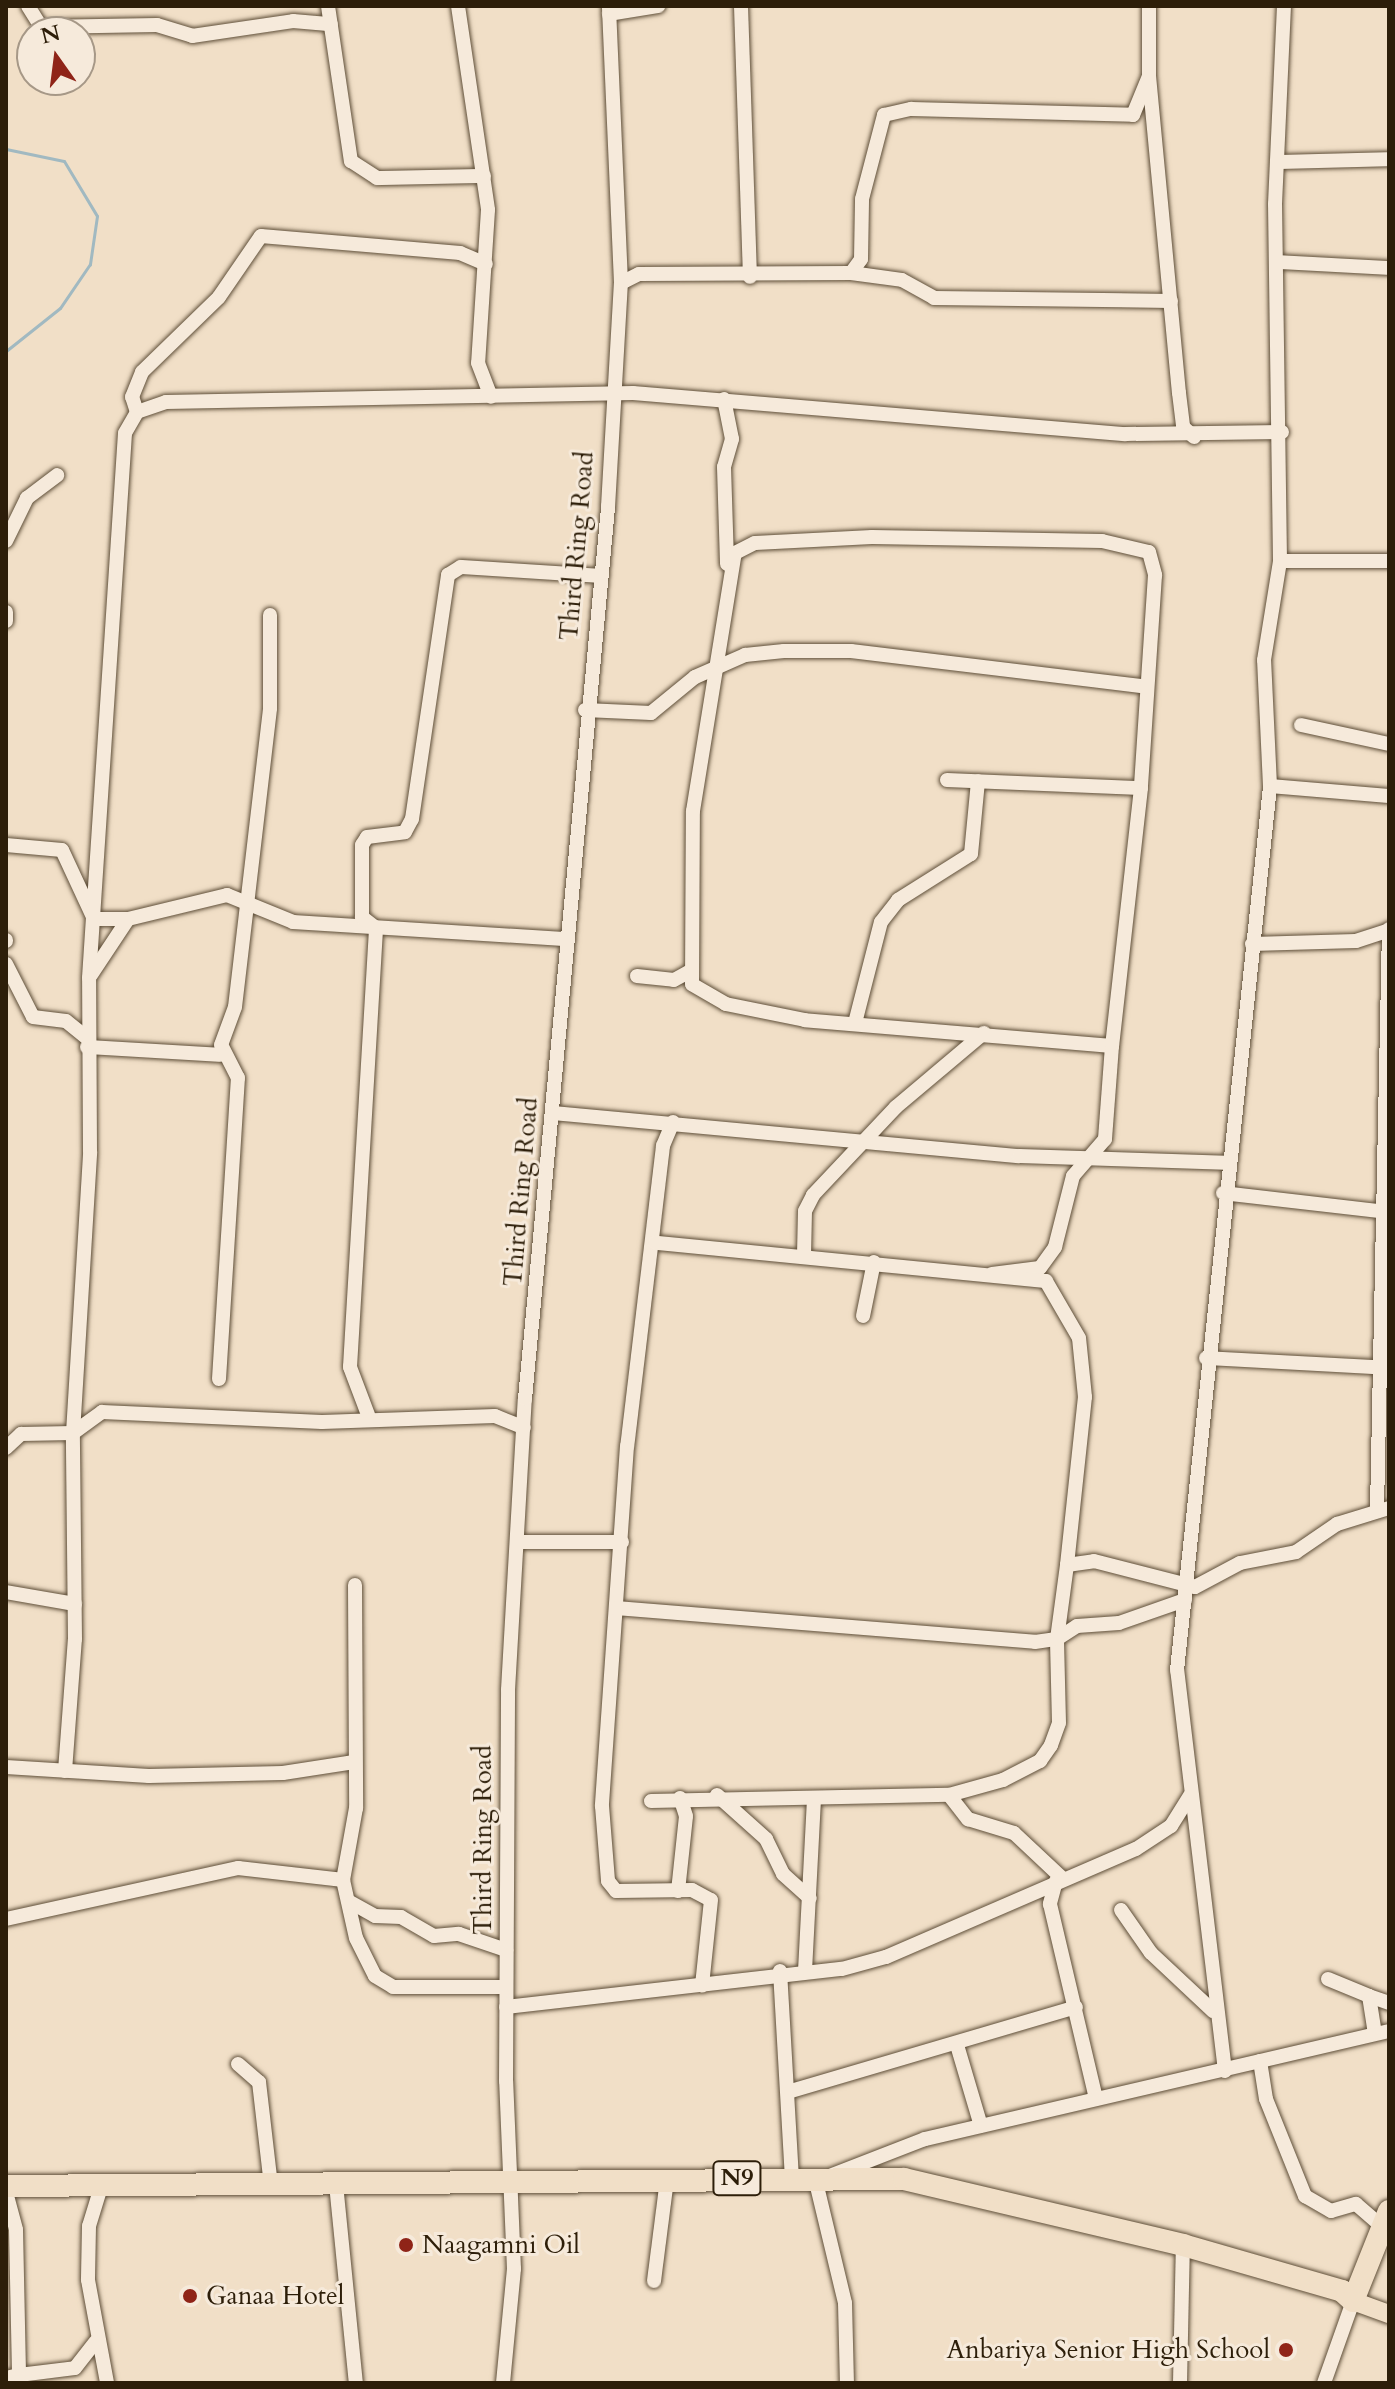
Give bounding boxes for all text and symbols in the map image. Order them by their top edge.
north arrow [16,16,96,96]
text: N [38,18,64,52]
street label: Third Ring Road [553,450,601,642]
street label: Third Ring Road [497,1096,545,1288]
street label: Third Ring Road [467,1745,499,1935]
road number: N9 [711,2158,763,2198]
place label: Naagamni Oil [422,2229,580,2261]
marker: Naagamni Oil [397,2236,415,2254]
place label: Ganaa Hotel [206,2280,344,2312]
marker: Ganaa Hotel [181,2287,199,2305]
place label: Anbariya Senior High School [947,2334,1270,2366]
marker: Anbariya Senior High School [1277,2341,1295,2359]

